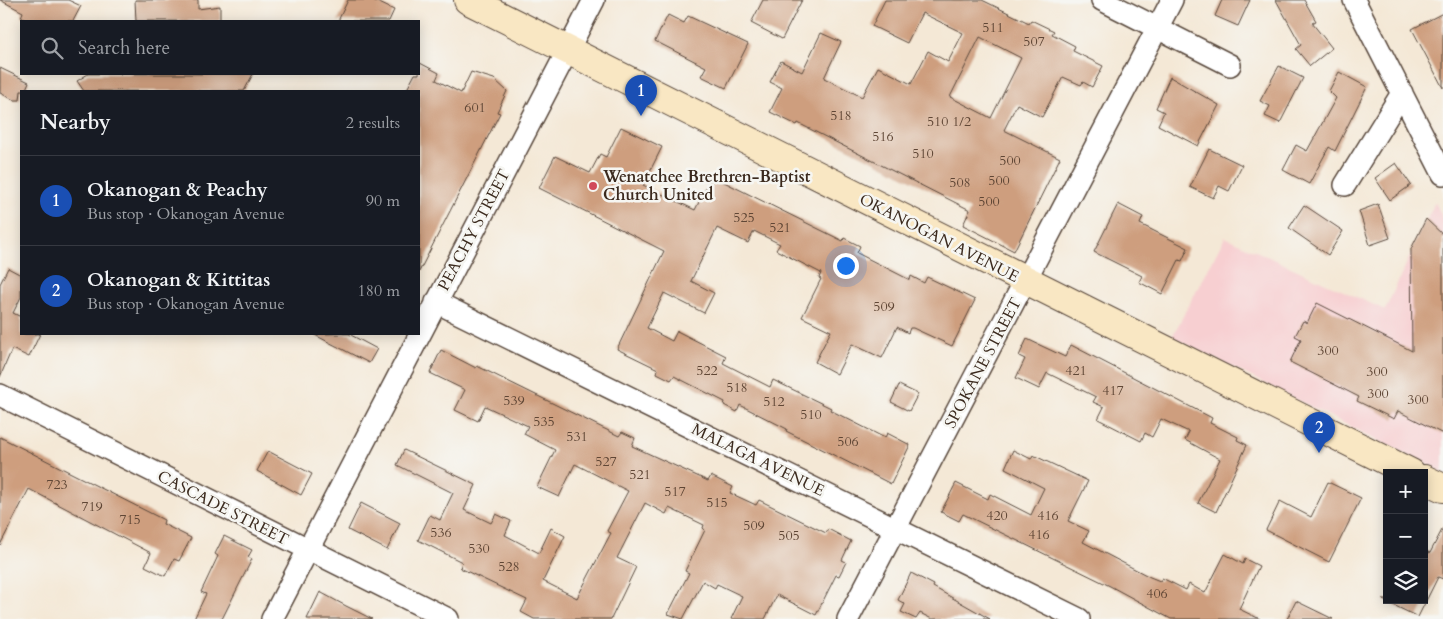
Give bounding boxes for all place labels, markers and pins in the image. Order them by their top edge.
pin: 1 [625,75,657,116]
place label: Wenatchee Brethren-Baptist Church United [602,166,811,206]
marker: Wenatchee Brethren-Baptist Church United [587,180,599,192]
pin: 2 [1303,412,1335,453]

